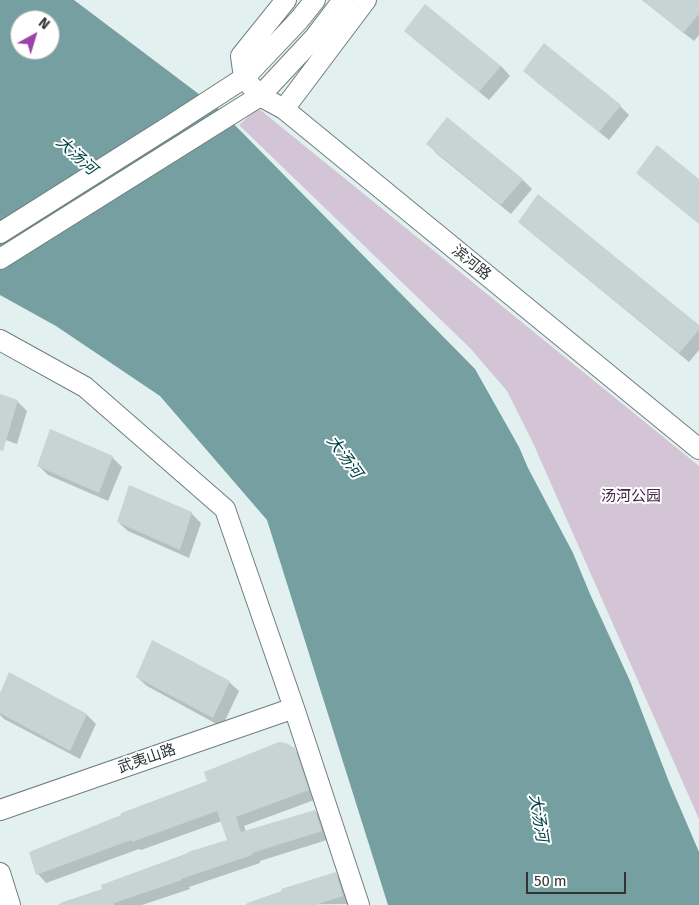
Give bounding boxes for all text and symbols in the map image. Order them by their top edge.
north arrow [10,10,60,60]
text: N [35,14,53,33]
water label: 大汤河 [52,133,100,179]
street label: 滨河路 [448,242,494,284]
water label: 大汤河 [322,432,366,482]
park label: 汤河公园 [601,488,661,506]
street label: 武夷山路 [116,741,178,777]
water label: 大汤河 [525,793,551,843]
scale bar [529,862,629,894]
text: 50 m [534,872,567,890]

